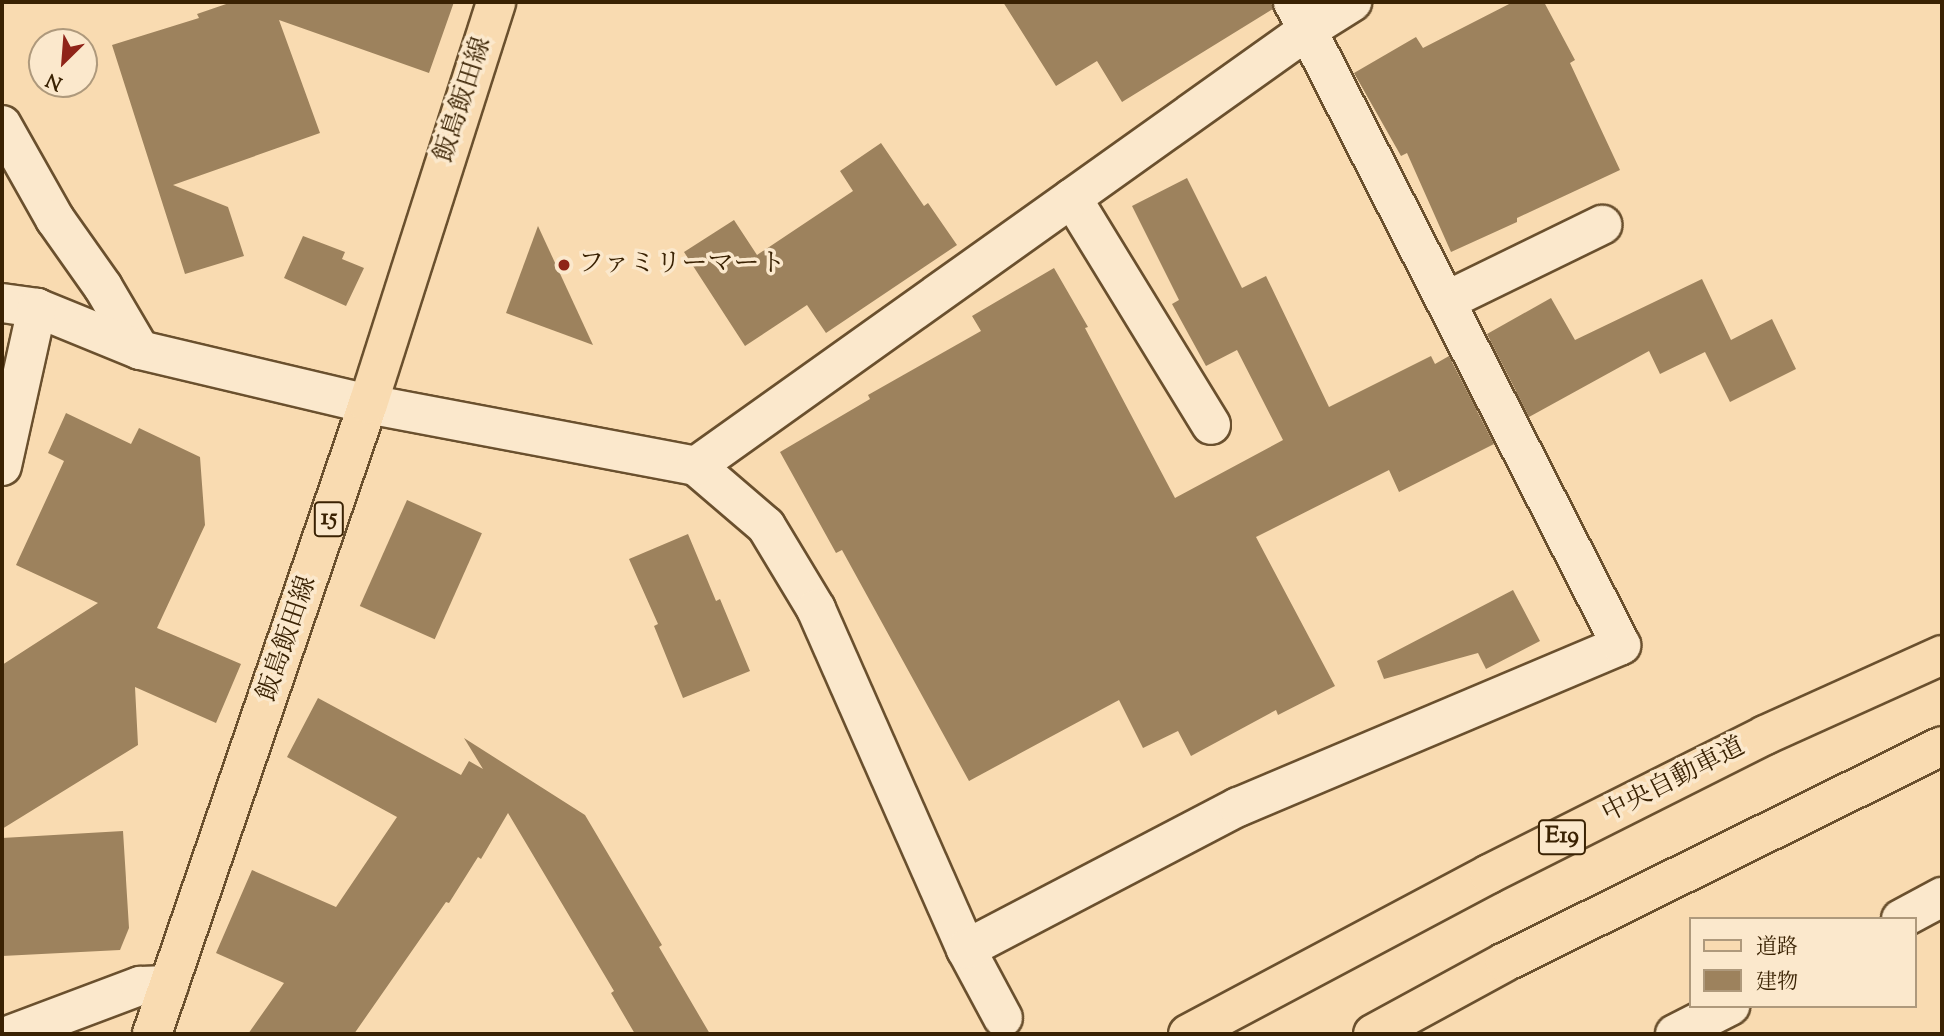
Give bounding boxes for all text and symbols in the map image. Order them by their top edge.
north arrow [28,28,98,98]
street label: 飯島飯田線 [429,33,499,167]
text: N [42,65,67,96]
place label: ファミリーマート [578,249,786,281]
marker: ファミリーマート [556,257,572,273]
road number: 15 [313,498,345,540]
street label: 飯島飯田線 [252,572,324,706]
street label: 中央自動車道 [1597,732,1751,830]
road number: E19 [1538,816,1586,858]
legend [1688,917,1916,1008]
text: 道路 [1756,933,1798,963]
text: 建物 [1756,968,1798,998]

